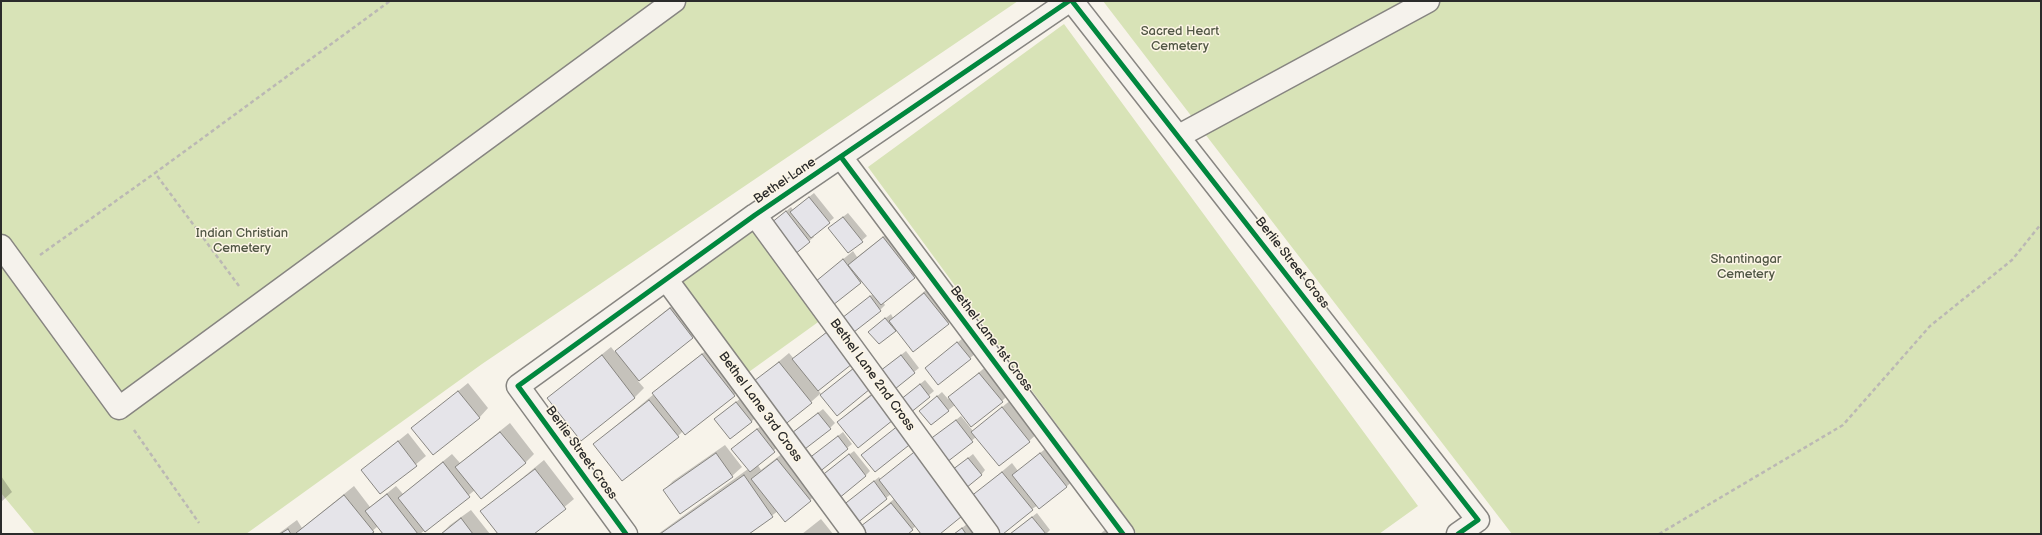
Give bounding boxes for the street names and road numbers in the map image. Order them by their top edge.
street label: Bethel Lane [751,155,819,207]
street label: Berlie Street Cross [1251,214,1333,312]
street label: Bethel Lane 1st Cross [946,283,1036,395]
street label: Bethel Lane 2nd Cross [826,316,918,434]
street label: Bethel Lane 3rd Cross [715,349,805,465]
street label: Berlie Street Cross [542,403,620,503]

